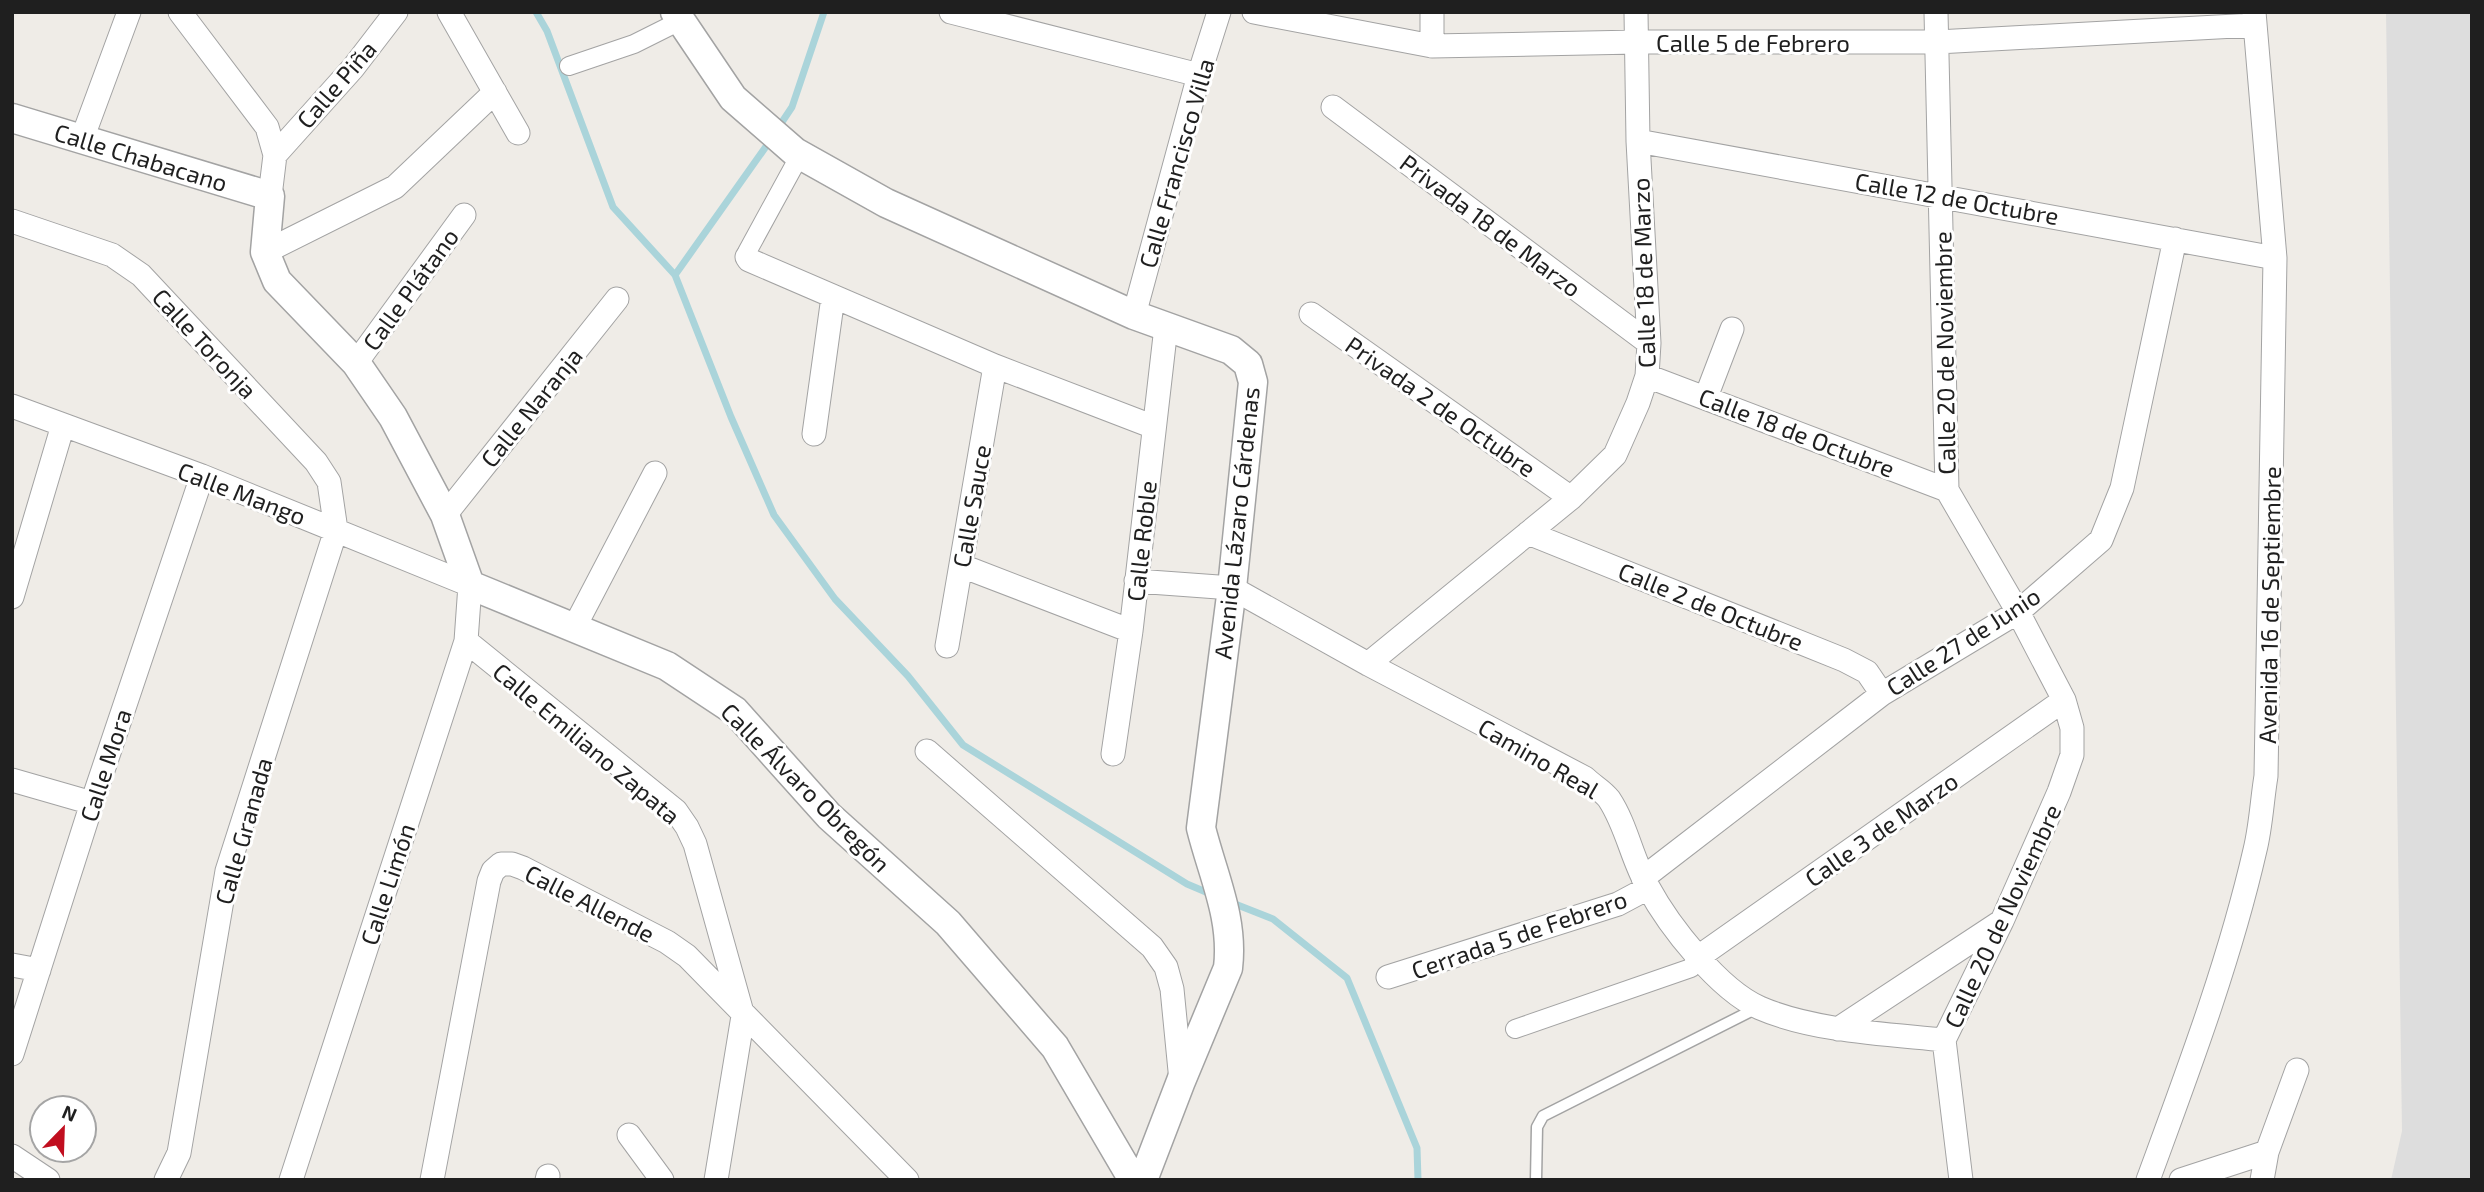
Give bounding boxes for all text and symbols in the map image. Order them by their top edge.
street label: Calle 5 de Febrero [1656,28,1850,57]
street label: Calle Piña [290,34,382,134]
street label: Calle Francisco Villa [1132,55,1220,271]
street label: Calle Chabacano [51,117,231,197]
street label: Privada 18 de Marzo [1395,148,1587,302]
street label: Calle 12 de Octubre [1853,166,2061,230]
street label: Calle 18 de Marzo [1625,177,1661,369]
street label: Calle Plátano [356,222,464,356]
street label: Calle 20 de Noviembre [1927,231,1961,475]
street label: Calle Toronja [147,282,263,404]
street label: Privada 2 de Octubre [1340,330,1542,482]
street label: Calle Naranja [474,341,588,473]
street label: Calle 18 de Octubre [1695,381,1899,483]
street label: Avenida Lázaro Cárdenas [1207,385,1265,661]
street label: Calle Sauce [946,442,996,570]
street label: Calle Mango [174,455,310,531]
street label: Avenida 16 de Septiembre [2252,466,2286,744]
street label: Calle Roble [1120,479,1162,603]
street label: Calle 2 de Octubre [1614,556,1808,656]
street label: Calle 27 de Junio [1881,581,2045,701]
street label: Calle Emiliano Zapata [488,656,686,830]
street label: Calle Álvaro Obregón [715,696,897,878]
street label: Calle Mora [73,705,137,825]
street label: Camino Real [1473,712,1605,804]
street label: Calle Granada [208,754,278,908]
street label: Calle 3 de Marzo [1799,766,1963,892]
street label: Calle 20 de Noviembre [1937,800,2067,1032]
street label: Calle Limón [354,819,420,949]
street label: Calle Allende [520,858,660,948]
street label: Cerrada 5 de Febrero [1408,884,1630,984]
north arrow [28,1094,98,1164]
text: N [59,1100,81,1126]

